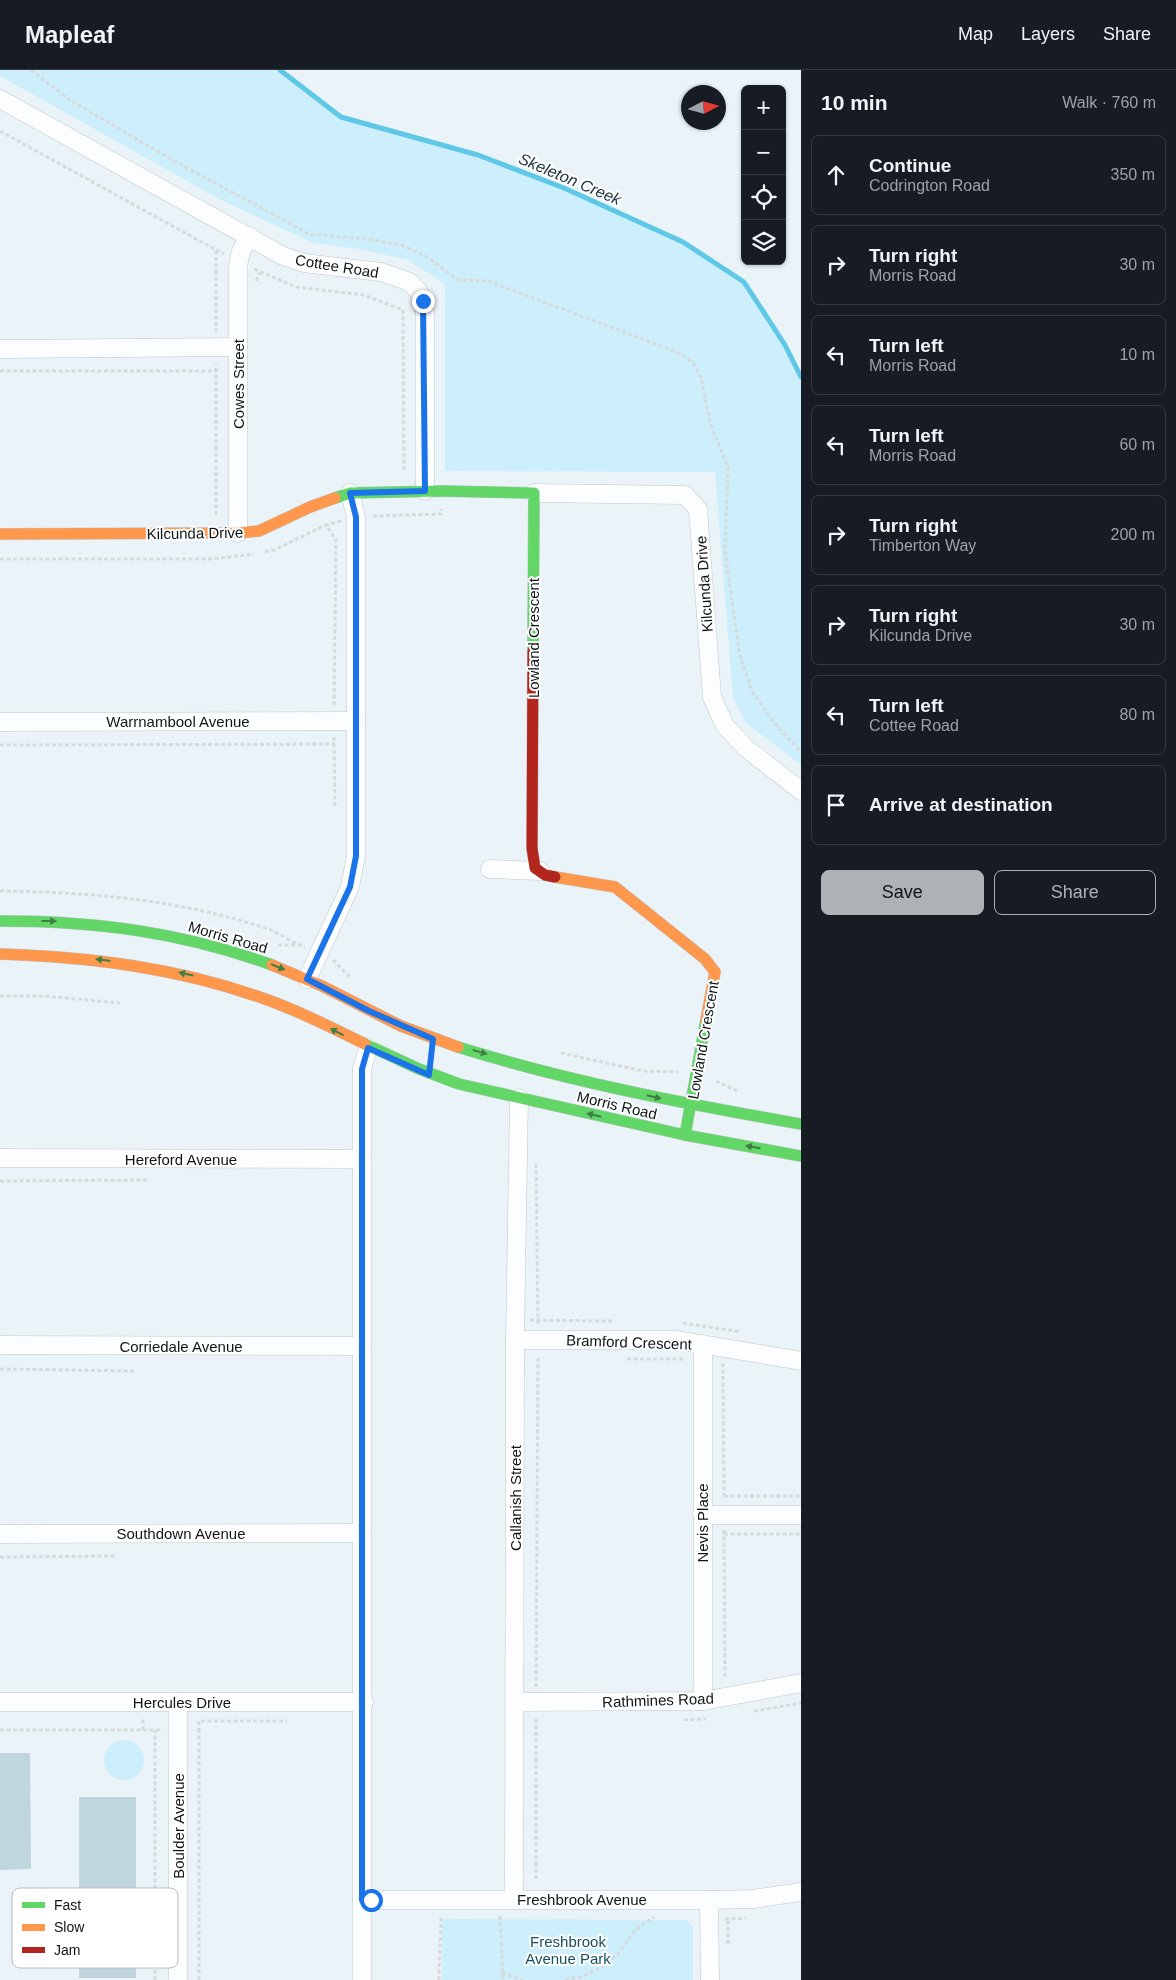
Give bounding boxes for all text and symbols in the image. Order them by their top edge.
text: Mapleaf [25,21,114,48]
text: Map [958,24,993,44]
text: Layers [1021,24,1075,44]
text: Share [1103,24,1151,44]
north arrow [681,85,726,130]
map controls [741,85,786,265]
button: + [741,85,786,130]
text: 10 min [821,91,888,114]
text: Walk · 760 m [1062,94,1156,111]
button: − [741,130,786,175]
water label: Skeleton Creek [516,150,625,209]
text: Continue [869,155,951,176]
icon: ahead [822,161,850,189]
text: 350 m [1111,166,1155,183]
button: locate [741,175,786,220]
text: Codrington Road [869,177,990,194]
button: layers [741,220,786,265]
text: Turn right [869,245,957,266]
street label: Cottee Road [294,251,380,281]
icon: right [822,251,850,279]
text: 30 m [1119,256,1155,273]
text: Morris Road [869,267,956,284]
route end [412,290,435,313]
text: Turn left [869,335,944,356]
street label: Cowes Street [230,338,247,429]
icon: left [822,341,850,369]
text: 10 m [1119,346,1155,363]
text: Morris Road [869,357,956,374]
text: Turn left [869,425,944,446]
icon: left [822,431,850,459]
text: 60 m [1119,436,1155,453]
text: Morris Road [869,447,956,464]
text: Turn right [869,515,957,536]
icon: right [822,521,850,549]
street label: Kilcunda Drive [146,524,244,542]
text: 200 m [1111,526,1155,543]
street label: Kilcunda Drive [692,535,716,633]
text: Timberton Way [869,537,976,554]
street label: Lowland Crescent [525,577,542,698]
text: Turn right [869,605,957,626]
icon: right [822,611,850,639]
text: 30 m [1119,616,1155,633]
text: Kilcunda Drive [869,627,972,644]
text: Turn left [869,695,944,716]
icon: left [822,701,850,729]
text: 80 m [1119,706,1155,723]
street label: Warrnambool Avenue [106,713,250,730]
text: Cottee Road [869,717,959,734]
icon: arrive [822,791,850,819]
text: Arrive at destination [869,794,1053,815]
button: Save [821,870,984,915]
button: Share [994,870,1156,915]
one-way arrow [41,917,57,925]
street label: Morris Road [186,918,270,956]
one-way arrow [94,956,110,964]
one-way arrow [271,964,285,972]
one-way arrow [178,970,193,978]
street label: Lowland Crescent [684,979,722,1101]
one-way arrow [330,1028,345,1036]
one-way arrow [473,1049,488,1057]
street label: Morris Road [575,1088,659,1122]
one-way arrow [647,1093,662,1101]
one-way arrow [586,1111,601,1119]
one-way arrow [745,1143,761,1151]
street label: Hereford Avenue [125,1151,237,1168]
street label: Bramford Crescent [566,1331,693,1353]
street label: Corriedale Avenue [119,1338,243,1355]
street label: Callanish Street [507,1444,524,1551]
street label: Nevis Place [694,1483,711,1563]
street label: Southdown Avenue [116,1525,246,1542]
street label: Rathmines Road [602,1690,714,1710]
street label: Hercules Drive [133,1694,231,1711]
street label: Boulder Avenue [170,1773,187,1879]
legend [12,1888,178,1968]
route start [360,1889,383,1912]
street label: Freshbrook Avenue [517,1891,647,1908]
text: Fast [54,1897,81,1913]
text: Slow [54,1919,85,1935]
park label: Freshbrook Avenue Park [525,1933,611,1967]
text: Jam [54,1942,80,1958]

